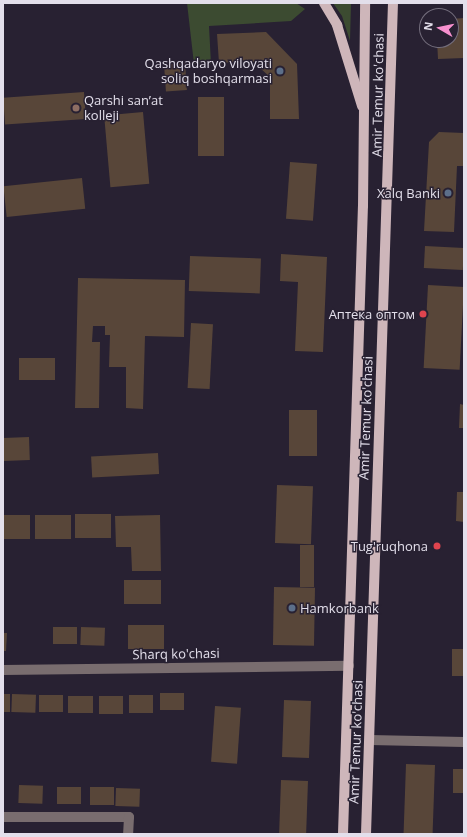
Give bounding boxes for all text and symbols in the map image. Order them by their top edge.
north arrow [419,8,459,48]
text: N [420,21,436,32]
street label: Amir Temur ko'chasi [369,33,387,157]
place label: Qashqadaryo viloyati soliq boshqarmasi [145,56,272,87]
marker: Qashqadaryo viloyati soliq boshqarmasi [275,66,285,76]
place label: Qarshi san’at kolleji [84,93,163,124]
marker: Qarshi san’at kolleji [71,103,81,113]
place label: Xalq Banki [377,185,440,201]
marker: Xalq Banki [443,188,453,198]
place label: Аптека оптом [329,306,415,322]
marker: Аптека оптом [418,309,428,319]
street label: Amir Temur ko'chasi [356,356,376,480]
place label: Tug'ruqhona [351,538,428,554]
marker: Tug'ruqhona [431,540,443,552]
place label: Hamkorbank [300,600,379,616]
marker: Hamkorbank [287,603,297,613]
street label: Sharq ko'chasi [132,645,220,663]
street label: Amir Temur ko'chasi [346,680,366,804]

